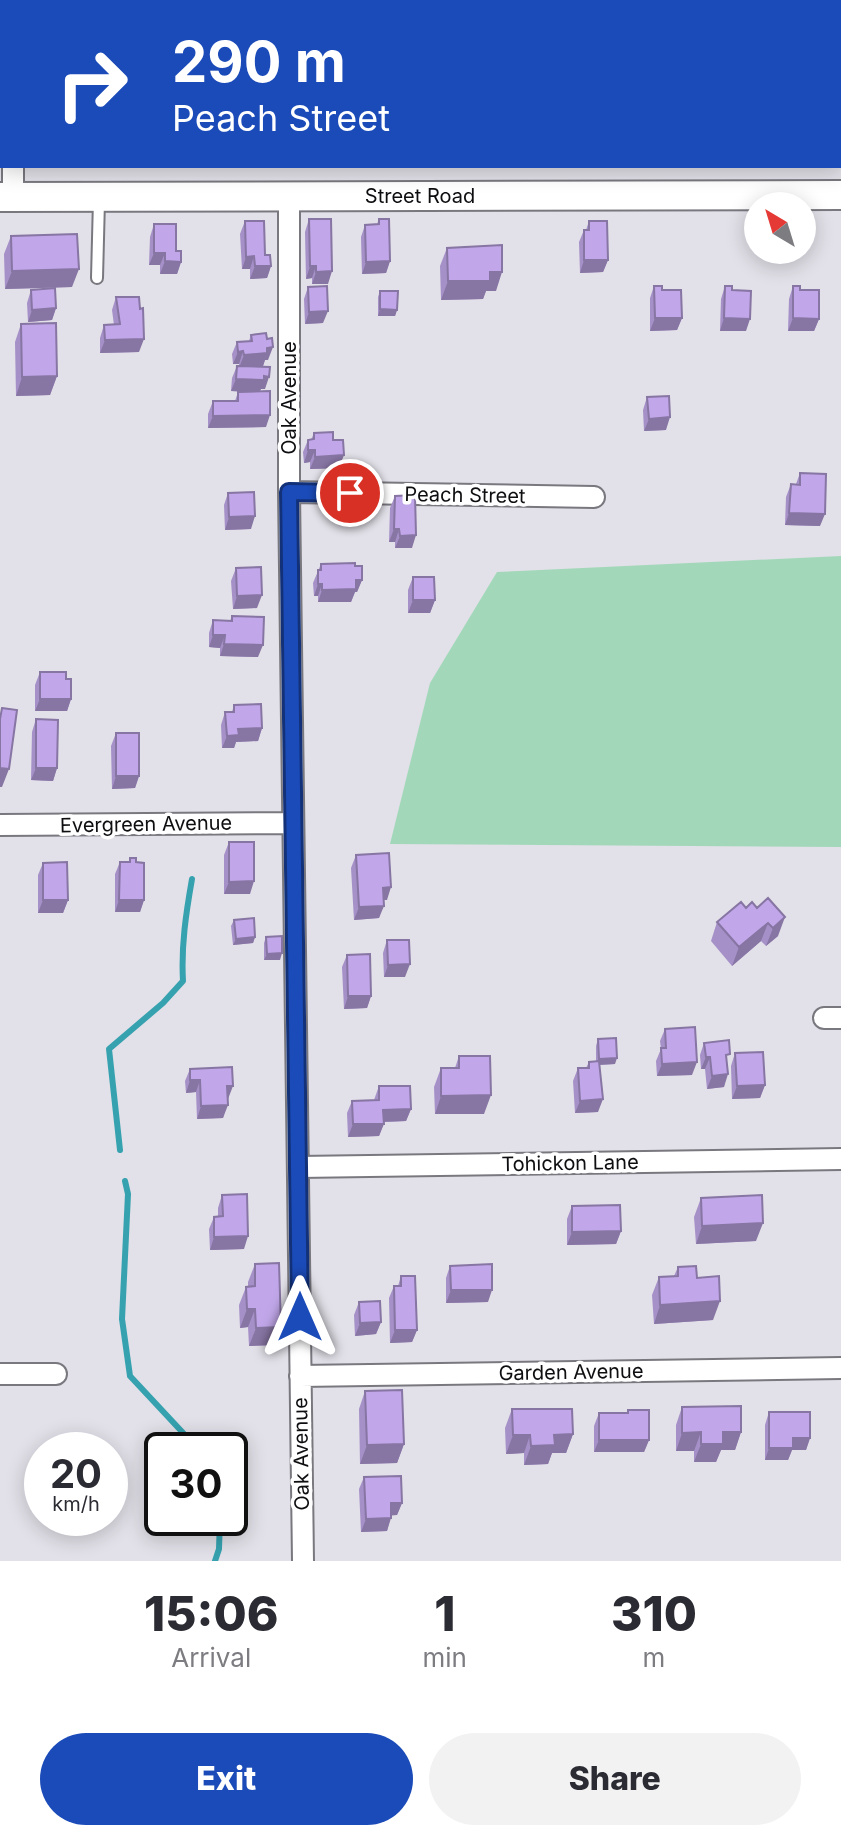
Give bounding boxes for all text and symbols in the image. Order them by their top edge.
text: 290 m [172,28,346,96]
icon: right [40,32,144,136]
text: Peach Street [172,96,390,140]
street label: Street Road [365,184,475,208]
north arrow [744,192,816,264]
map controls [744,192,816,264]
street label: Oak Avenue [277,341,301,455]
pin [316,459,384,527]
icon: arrive [328,471,372,515]
street label: Peach Street [404,482,526,508]
street label: Evergreen Avenue [60,810,232,838]
street label: Tohickon Lane [501,1150,639,1176]
position arrow [258,1275,342,1359]
street label: Garden Avenue [498,1359,644,1385]
street label: Oak Avenue [288,1397,314,1511]
speed limit sign: 30 [144,1432,248,1536]
text: 20 [50,1449,102,1498]
text: km/h [52,1492,100,1516]
text: 15:06 [144,1584,278,1643]
text: 1 [434,1584,455,1643]
text: 310 [611,1584,697,1643]
text: Arrival [171,1642,251,1673]
text: min [423,1642,467,1673]
text: m [643,1642,665,1673]
button: Exit [40,1733,413,1825]
button: Share [429,1733,801,1825]

